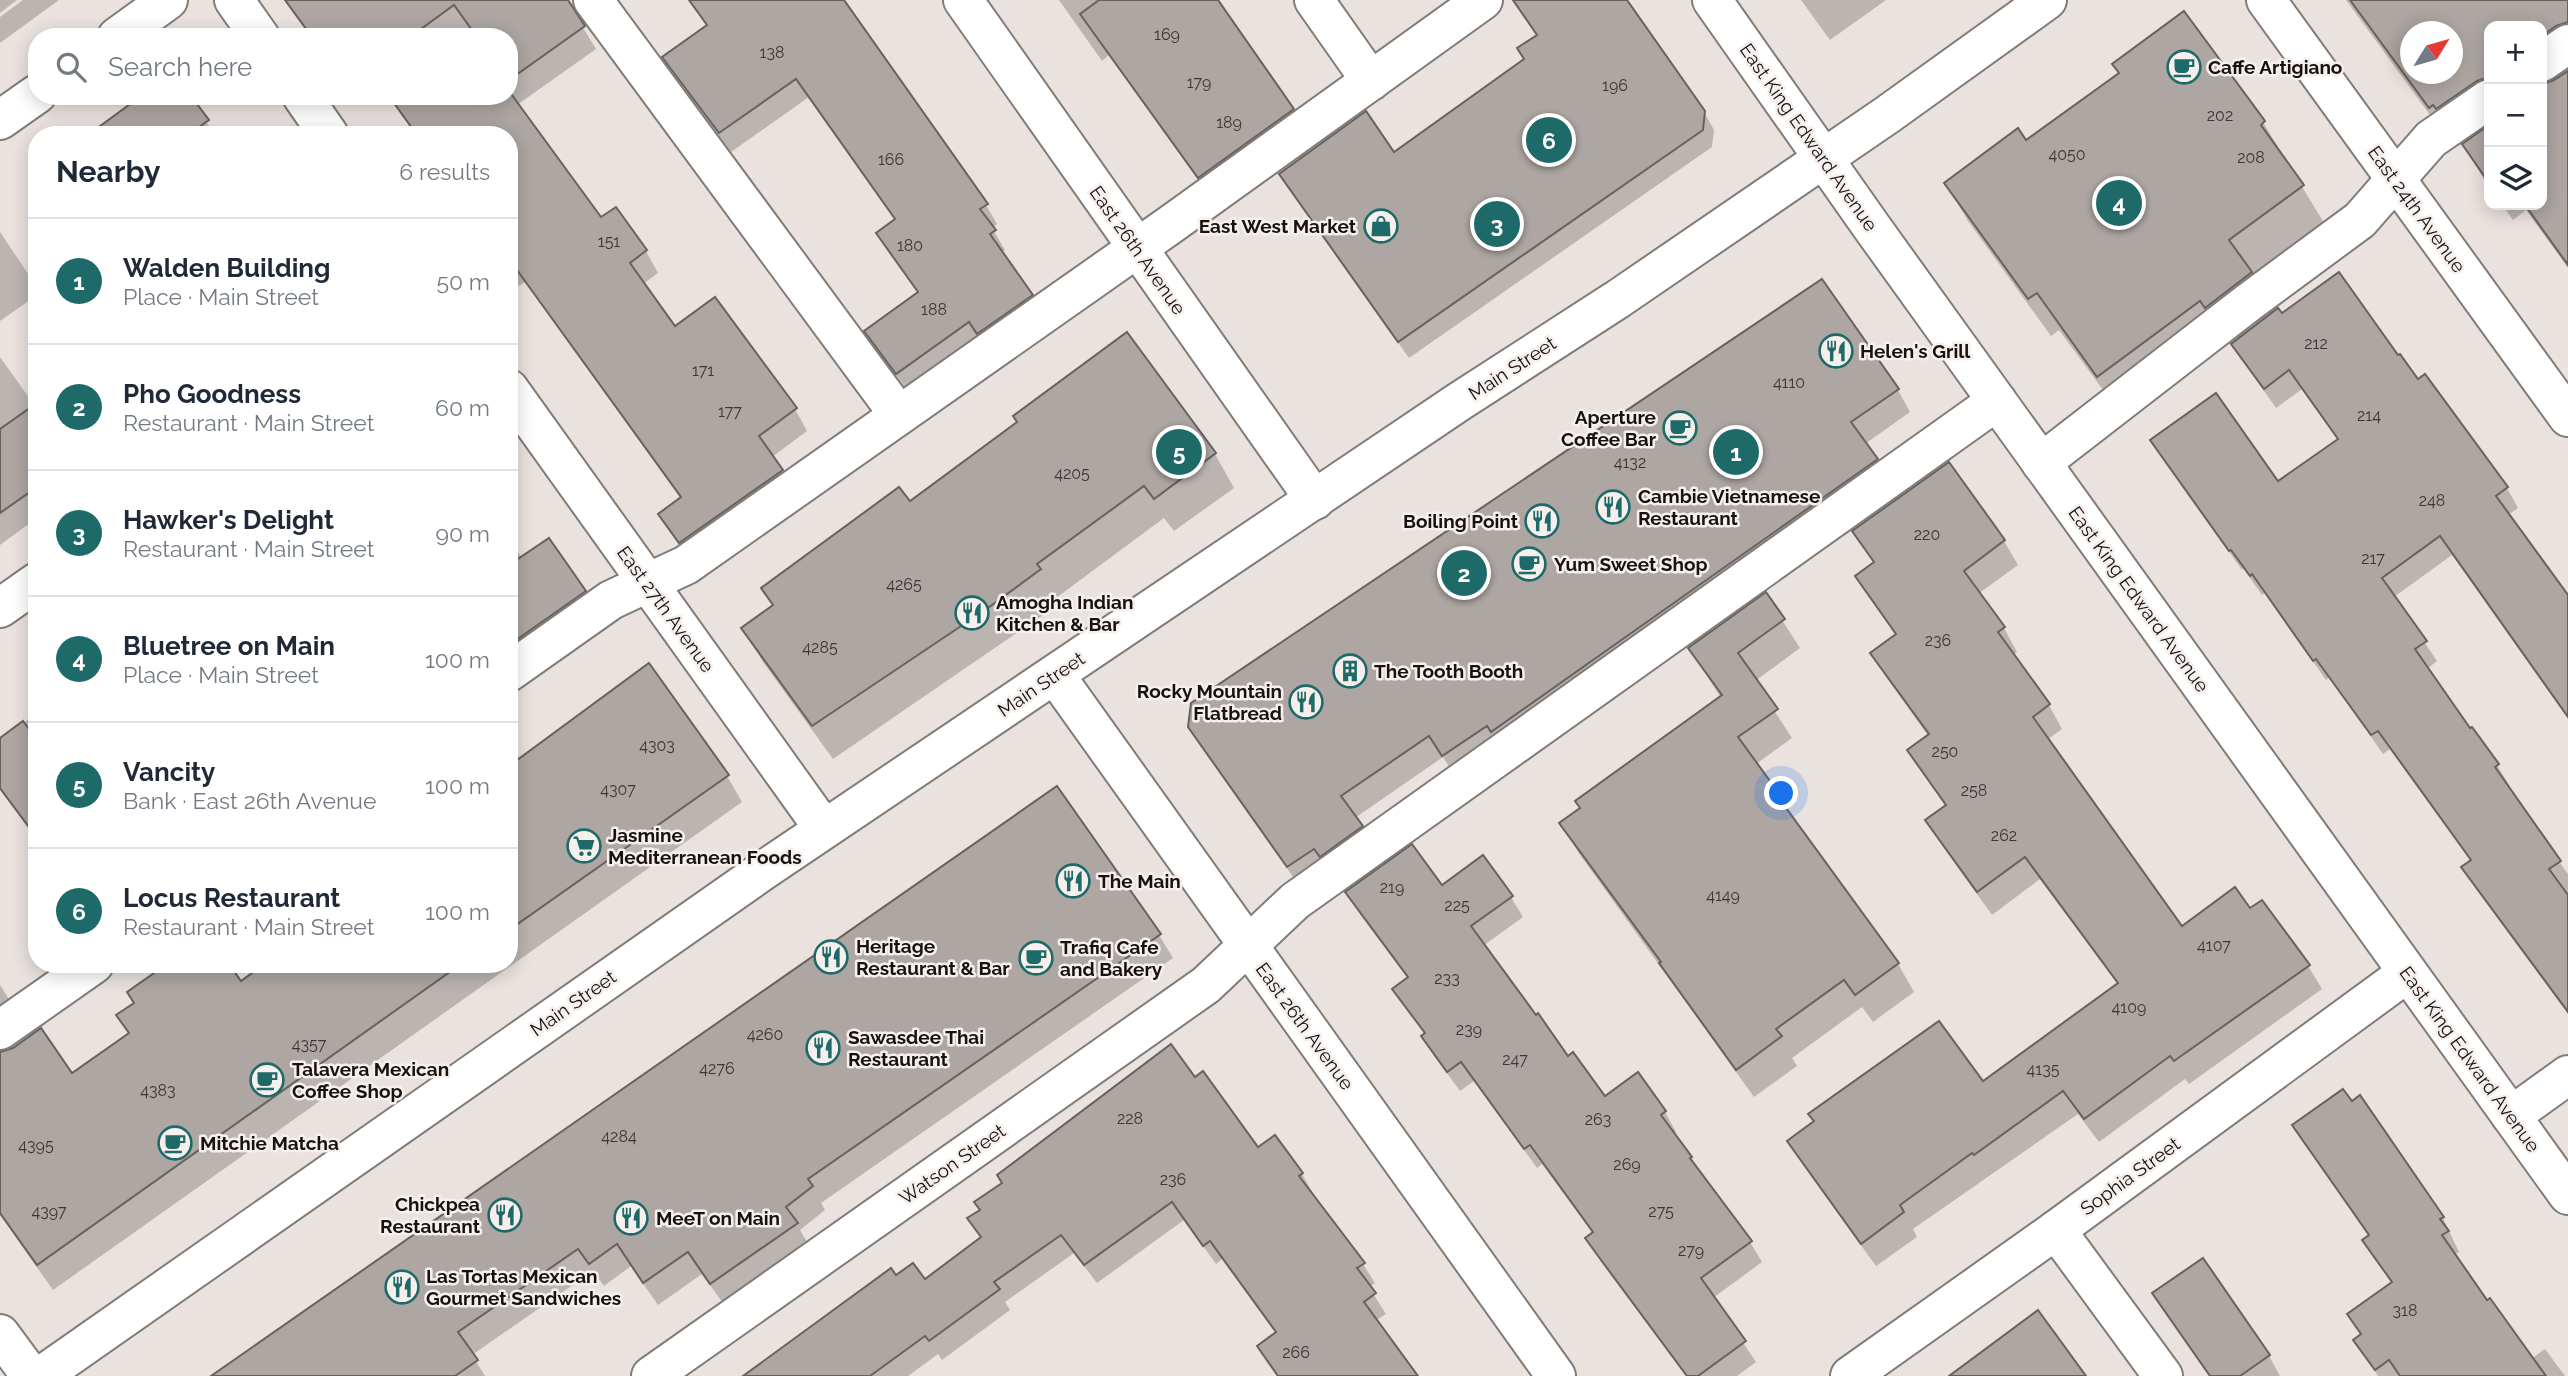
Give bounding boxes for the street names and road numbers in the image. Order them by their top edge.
street label: East King Edward Avenue [1736,39,1882,235]
street label: East 24th Avenue [2364,141,2470,277]
street label: East 26th Avenue [1085,181,1191,319]
street label: Main Street [1464,331,1560,404]
street label: East King Edward Avenue [2064,502,2214,696]
street label: East 27th Avenue [613,542,719,676]
street label: Main Street [994,647,1089,721]
street label: East 26th Avenue [1251,958,1359,1094]
street label: East King Edward Avenue [2395,962,2545,1156]
street label: Main Street [526,965,621,1041]
street label: Watson Street [895,1119,1010,1209]
street label: Sophia Street [2076,1132,2185,1219]

